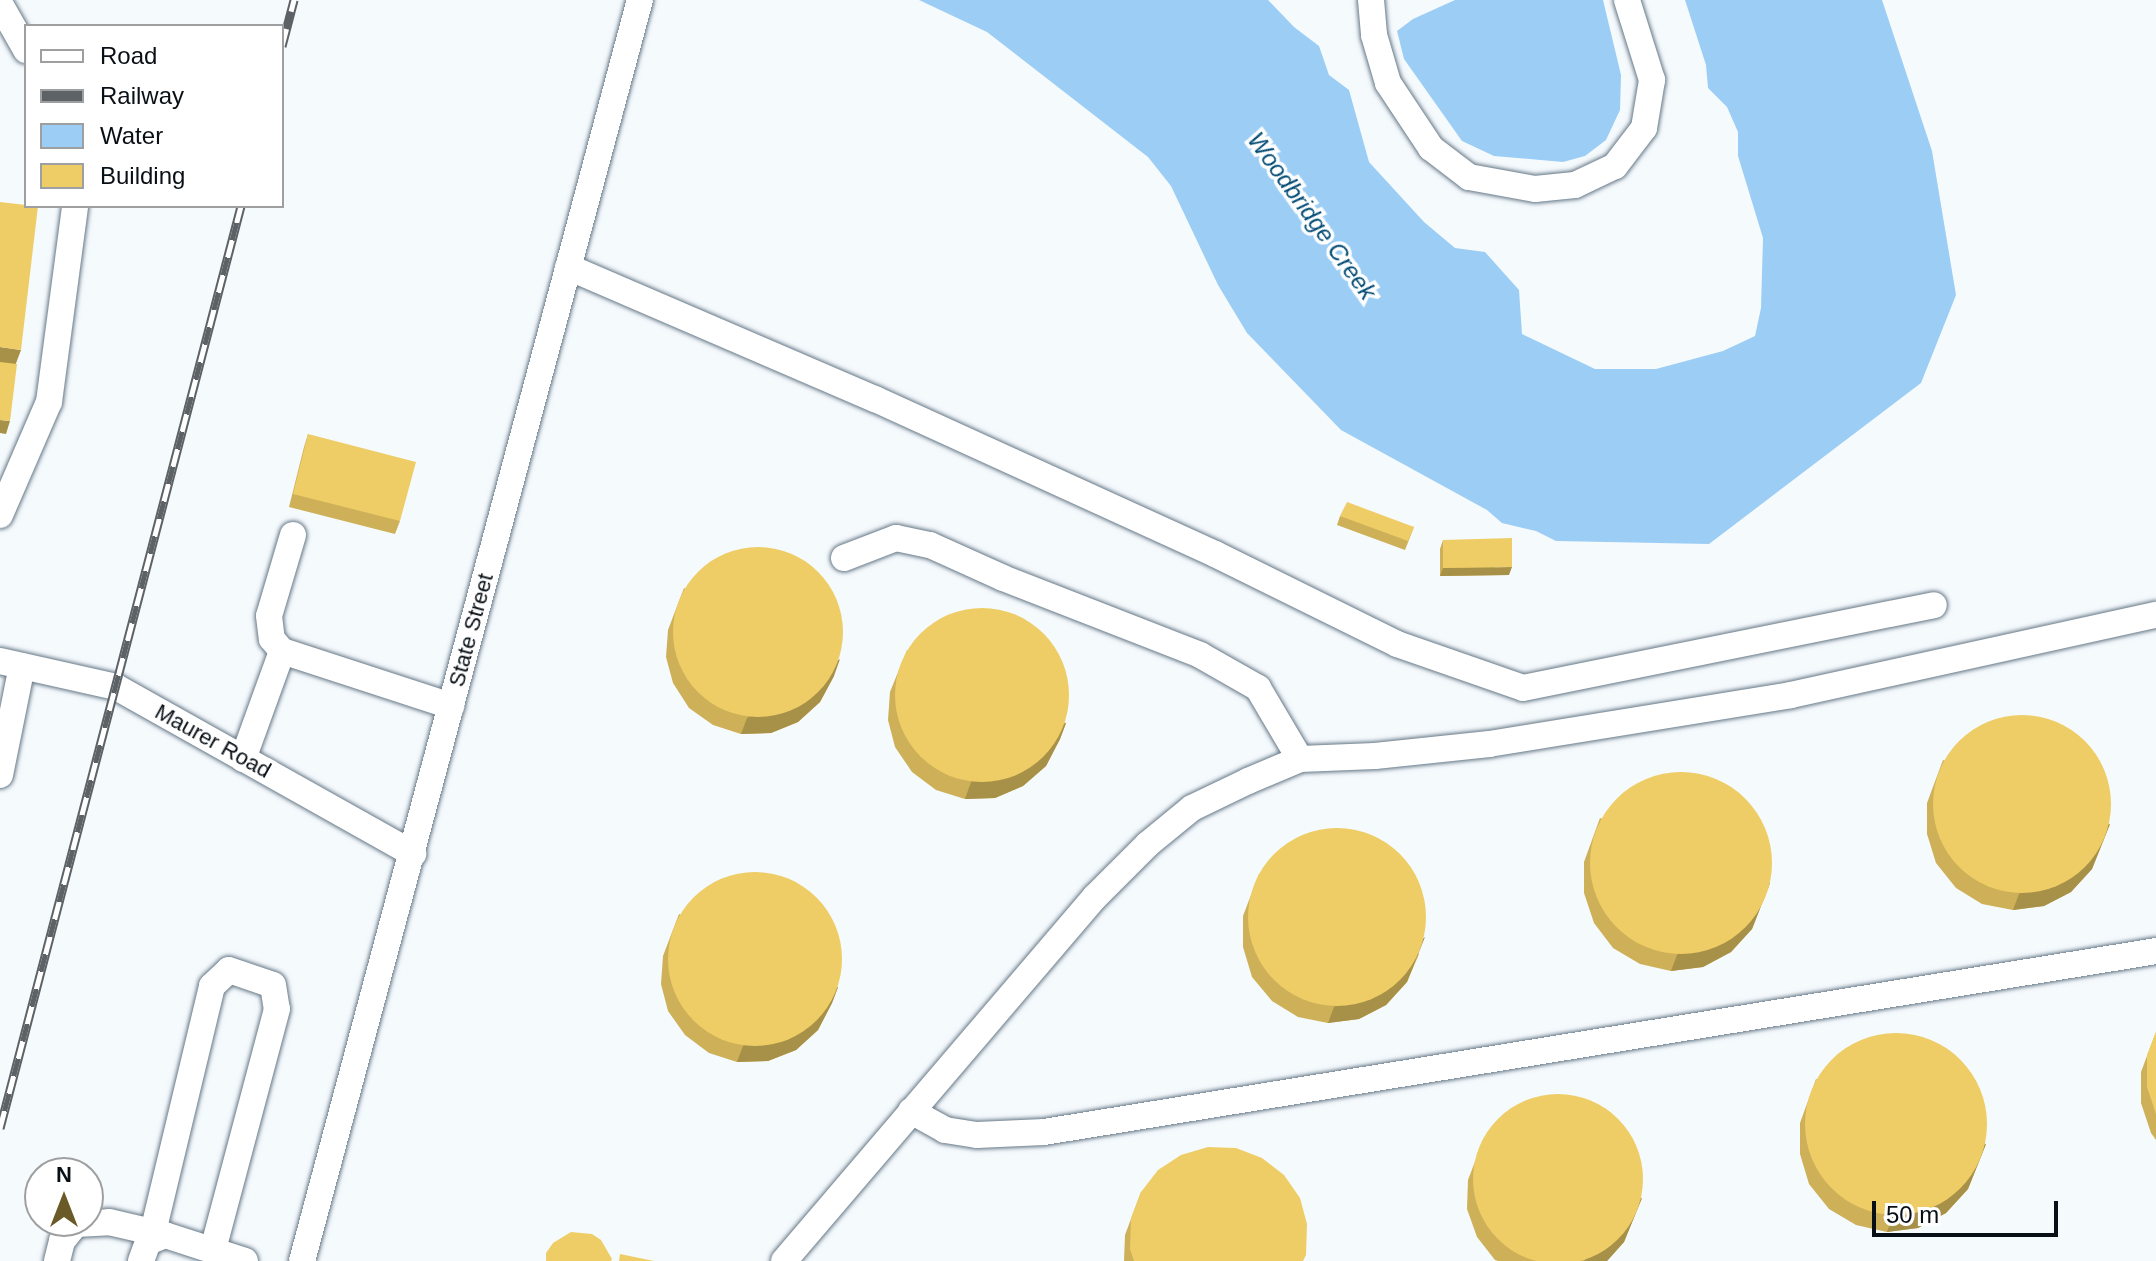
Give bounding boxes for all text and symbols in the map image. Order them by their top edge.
legend [24,24,284,208]
text: Road [100,42,157,69]
text: Railway [100,82,184,109]
text: Water [100,122,163,149]
water label: Woodbridge Creek [1242,127,1382,305]
text: Building [100,162,185,189]
street label: State Street [443,570,499,690]
street label: Maurer Road [150,698,276,784]
north arrow [24,1157,104,1237]
text: N [56,1162,72,1187]
scale bar [1876,1185,2062,1235]
text: 50 m [1886,1201,1939,1228]

